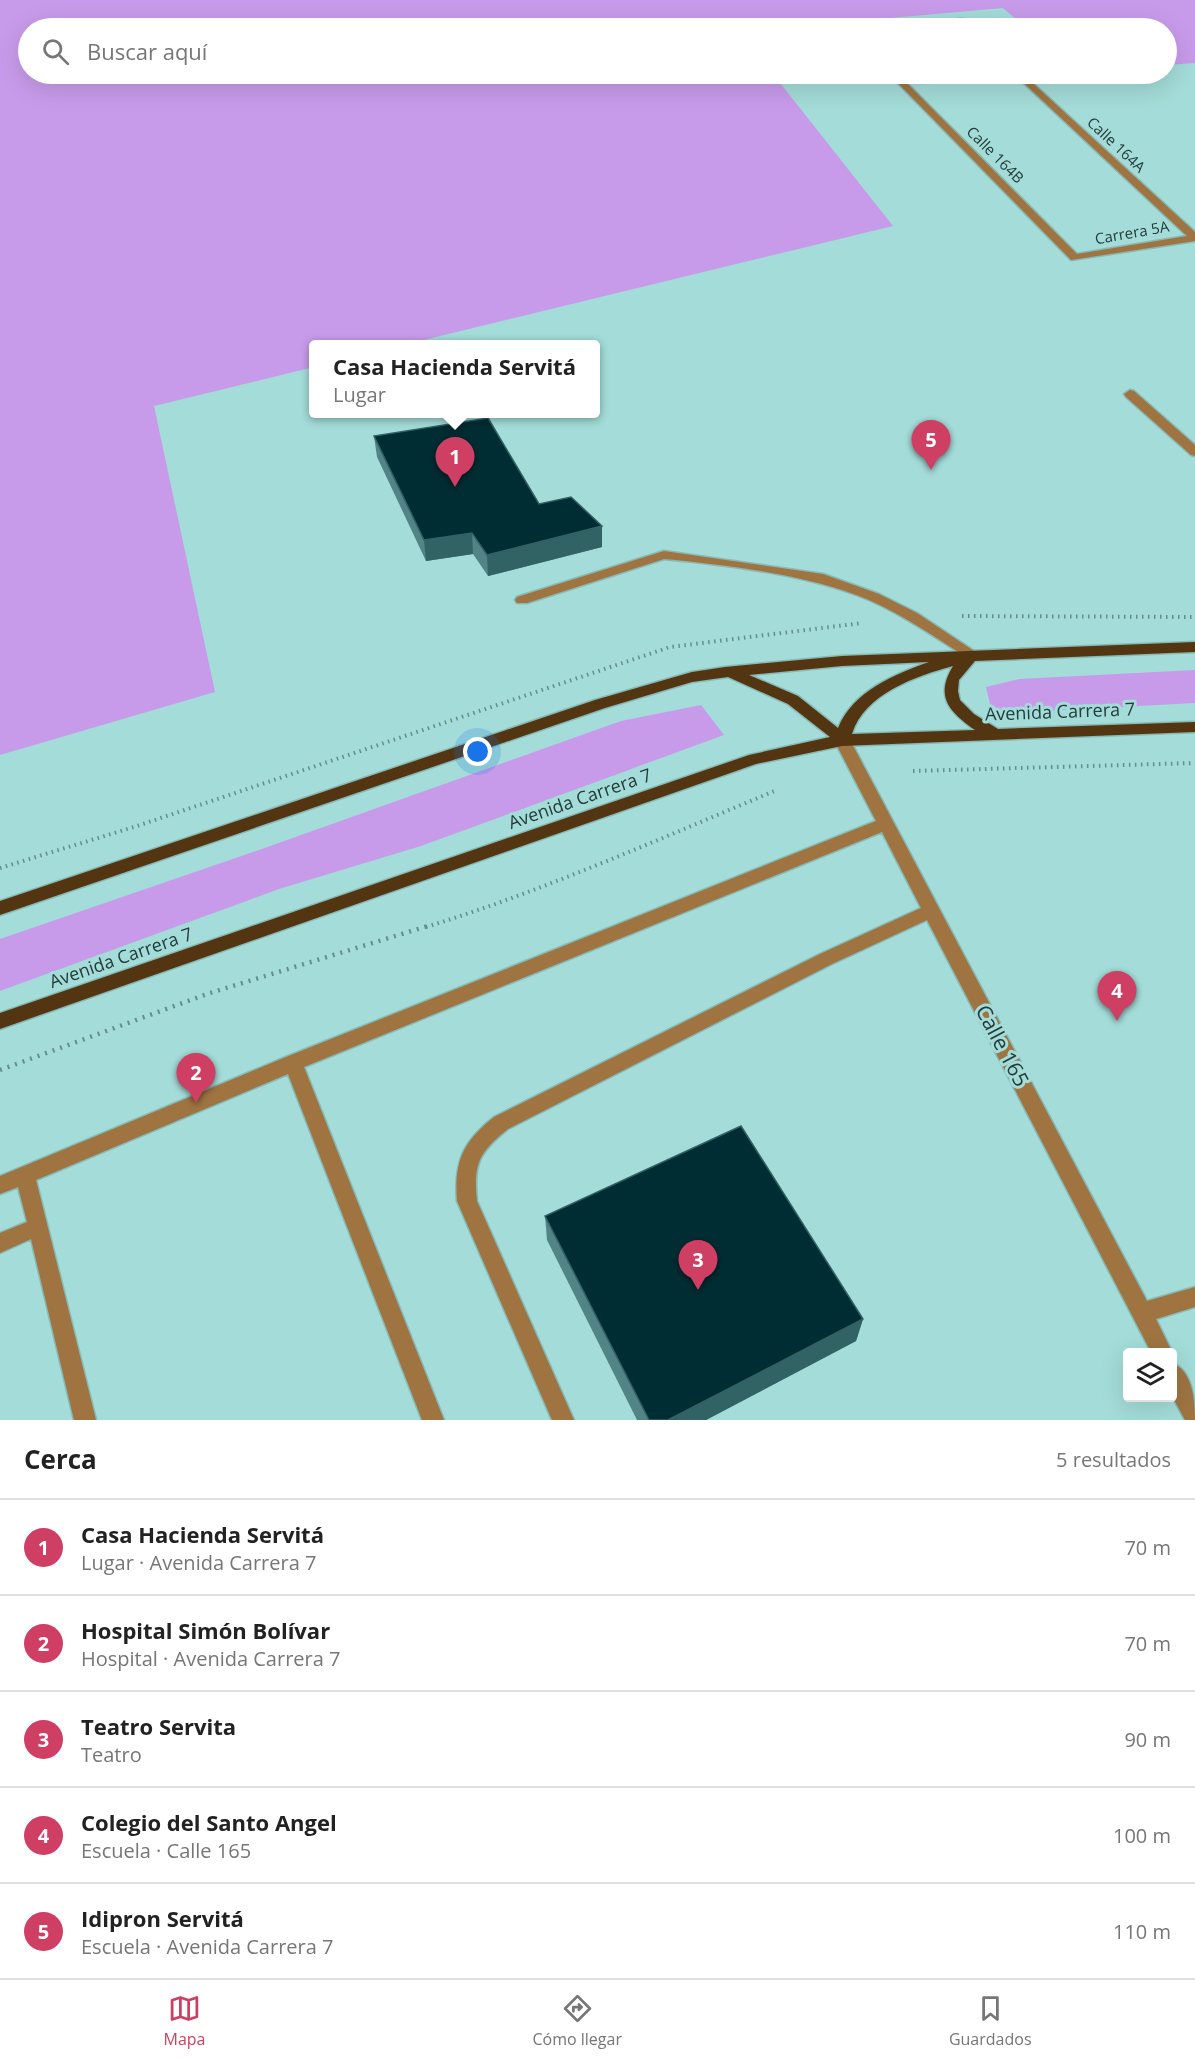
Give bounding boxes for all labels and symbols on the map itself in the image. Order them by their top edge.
street label: Calle 164A [1083,112,1151,177]
street label: Calle 164B [963,121,1029,187]
street label: Carrera 5A [1093,216,1171,248]
pin: 5 [912,420,950,470]
pin: 1 [436,438,474,487]
street label: Avenida Carrera 7 [984,696,1135,726]
your location [463,737,492,766]
street label: Avenida Carrera 7 [505,762,655,834]
street label: Avenida Carrera 7 [46,921,196,993]
pin: 4 [1098,972,1136,1021]
street label: Calle 165 [970,1000,1036,1091]
pin: 2 [176,1054,216,1103]
pin: 3 [678,1240,718,1290]

